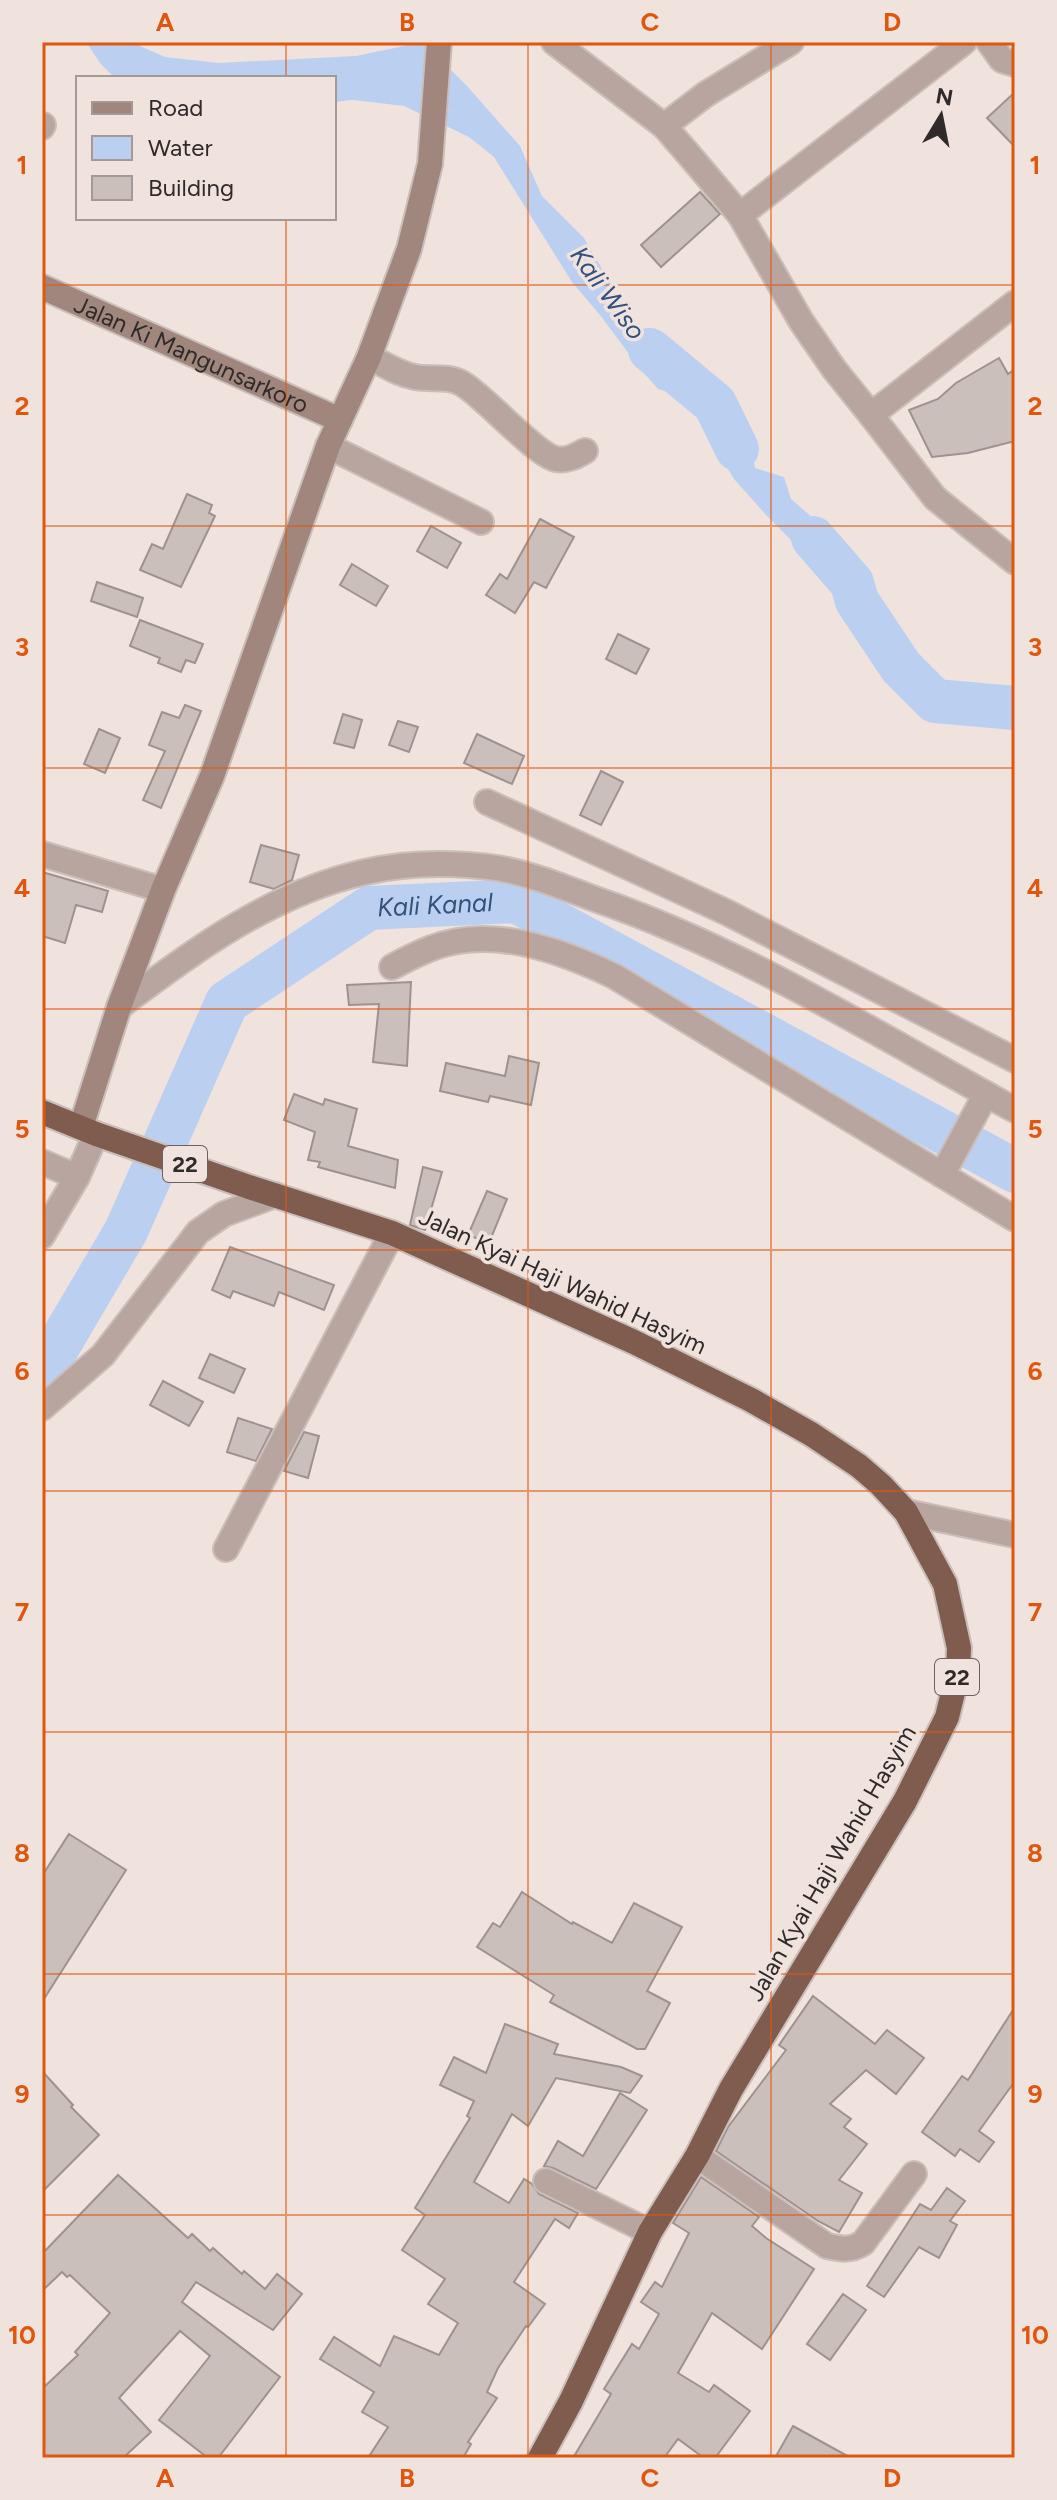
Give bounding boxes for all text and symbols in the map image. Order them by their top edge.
text: A [156,6,175,38]
text: B [399,6,415,38]
text: C [641,6,660,38]
text: D [883,6,901,38]
legend [76,76,336,220]
north arrow [901,76,981,156]
text: N [934,82,955,112]
text: Road [148,93,203,122]
text: Water [148,133,213,162]
text: 1 [17,149,27,181]
text: 1 [1030,149,1040,181]
text: Building [148,173,234,202]
water label: Kali Wiso [563,240,653,346]
street label: Jalan Ki Mangunsarkoro [70,289,313,419]
text: 2 [14,390,30,422]
text: 2 [1027,390,1043,422]
text: 3 [15,631,29,663]
text: 3 [1028,631,1042,663]
text: 4 [14,872,30,904]
text: 4 [1027,872,1043,904]
water label: Kali Kanal [376,886,494,924]
text: 5 [14,1113,30,1145]
text: 5 [1027,1113,1043,1145]
road number: 22 [163,1146,207,1182]
street label: Jalan Kyai Haji Wahid Hasyim [415,1202,711,1360]
text: 6 [14,1355,30,1387]
text: 6 [1027,1355,1043,1387]
text: 7 [15,1596,29,1628]
text: 7 [1028,1596,1042,1628]
road number: 22 [935,1659,979,1695]
street label: Jalan Kyai Haji Wahid Hasyim [740,1720,922,2006]
text: 8 [14,1837,30,1869]
text: 8 [1027,1837,1043,1869]
text: 9 [14,2078,30,2110]
text: 9 [1027,2078,1043,2110]
text: 10 [8,2319,36,2351]
text: 10 [1021,2319,1049,2351]
text: A [156,2462,175,2494]
text: B [399,2462,415,2494]
text: C [641,2462,660,2494]
text: D [883,2462,901,2494]

